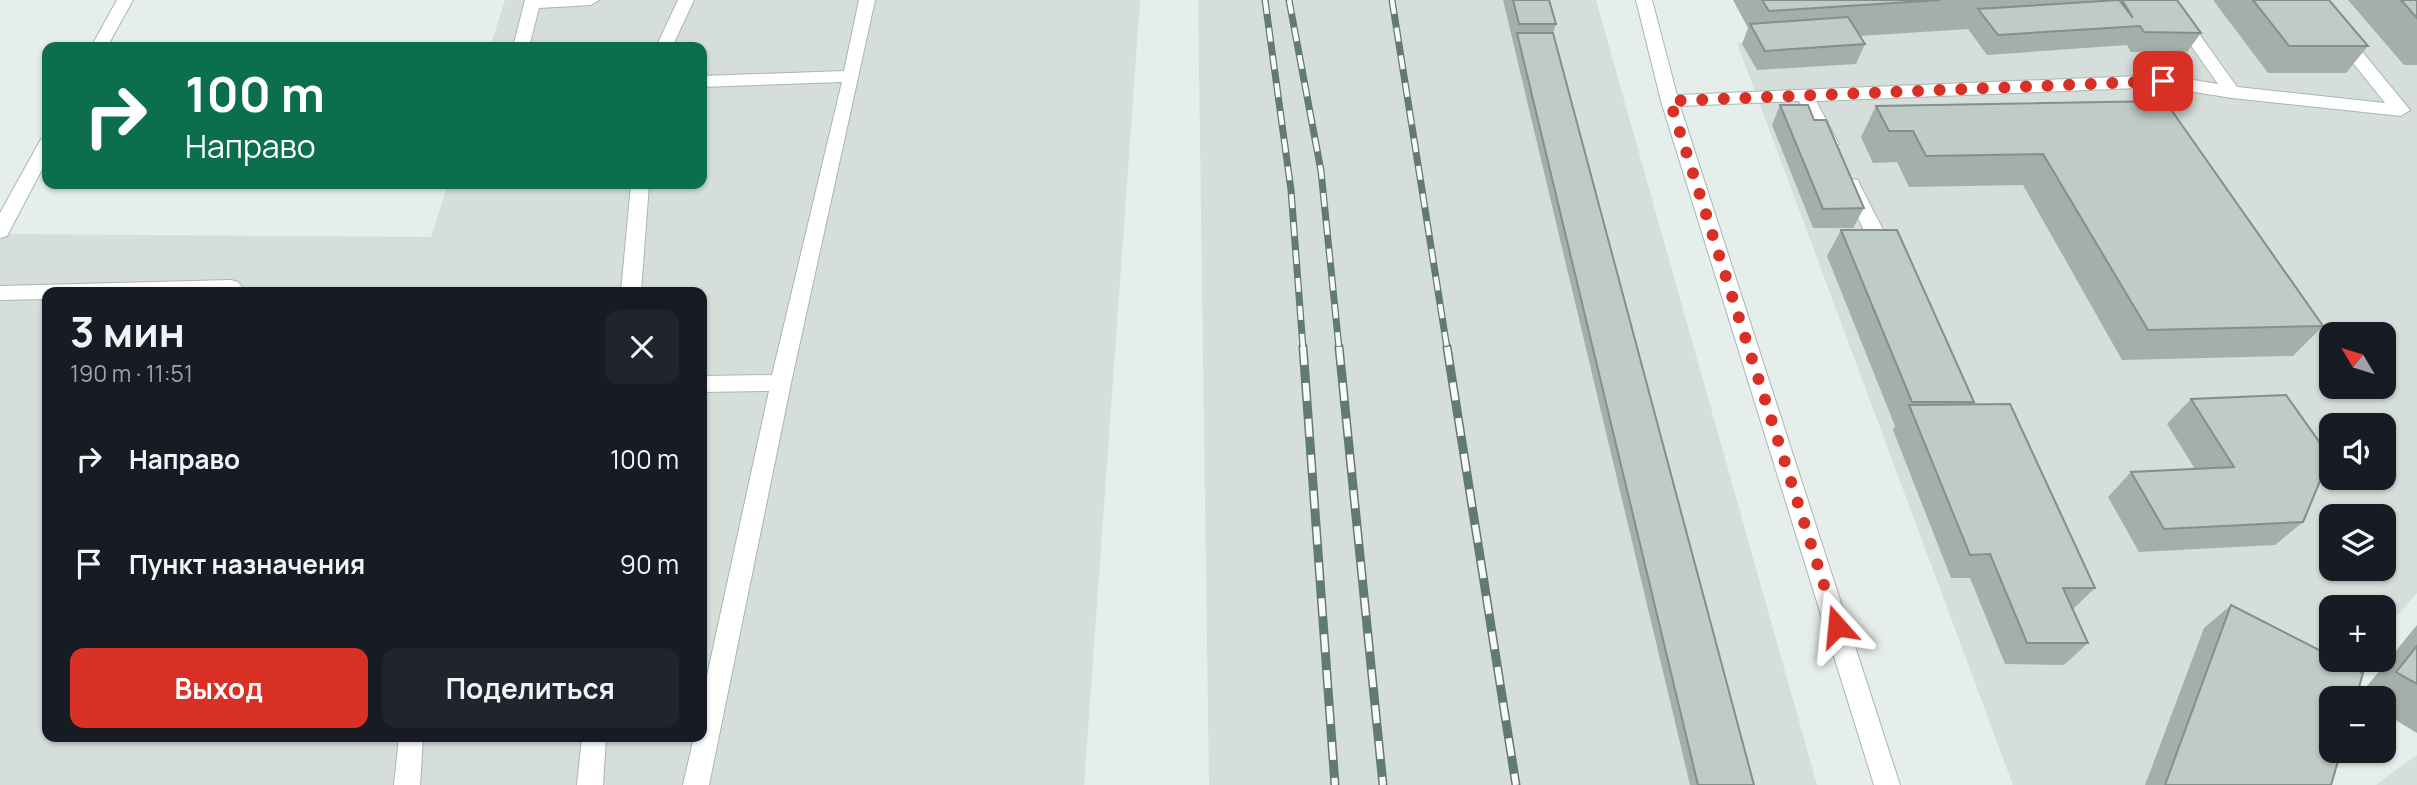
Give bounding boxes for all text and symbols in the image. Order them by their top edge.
pin [2133,51,2193,111]
text: 100 m [185,60,325,127]
icon: arrive [2144,62,2182,100]
icon: right [70,70,161,161]
text: Направо [185,124,316,168]
text: 3 мин [70,302,185,360]
button: close [605,310,679,384]
north arrow [2319,322,2396,399]
map controls [2319,322,2396,763]
text: 190 m · 11:51 [70,357,193,389]
button: sound [2319,413,2396,490]
icon: right [70,440,108,478]
text: Направо [129,441,240,477]
text: 100 m [610,441,679,477]
button: layers [2319,504,2396,581]
icon: arrive [70,545,108,583]
text: Пункт назначения [129,546,365,582]
text: 90 m [620,546,679,582]
position arrow [1800,589,1874,663]
button: + [2319,595,2396,672]
button: Выход [70,648,368,728]
button: Поделиться [382,648,679,728]
button: − [2319,686,2396,763]

